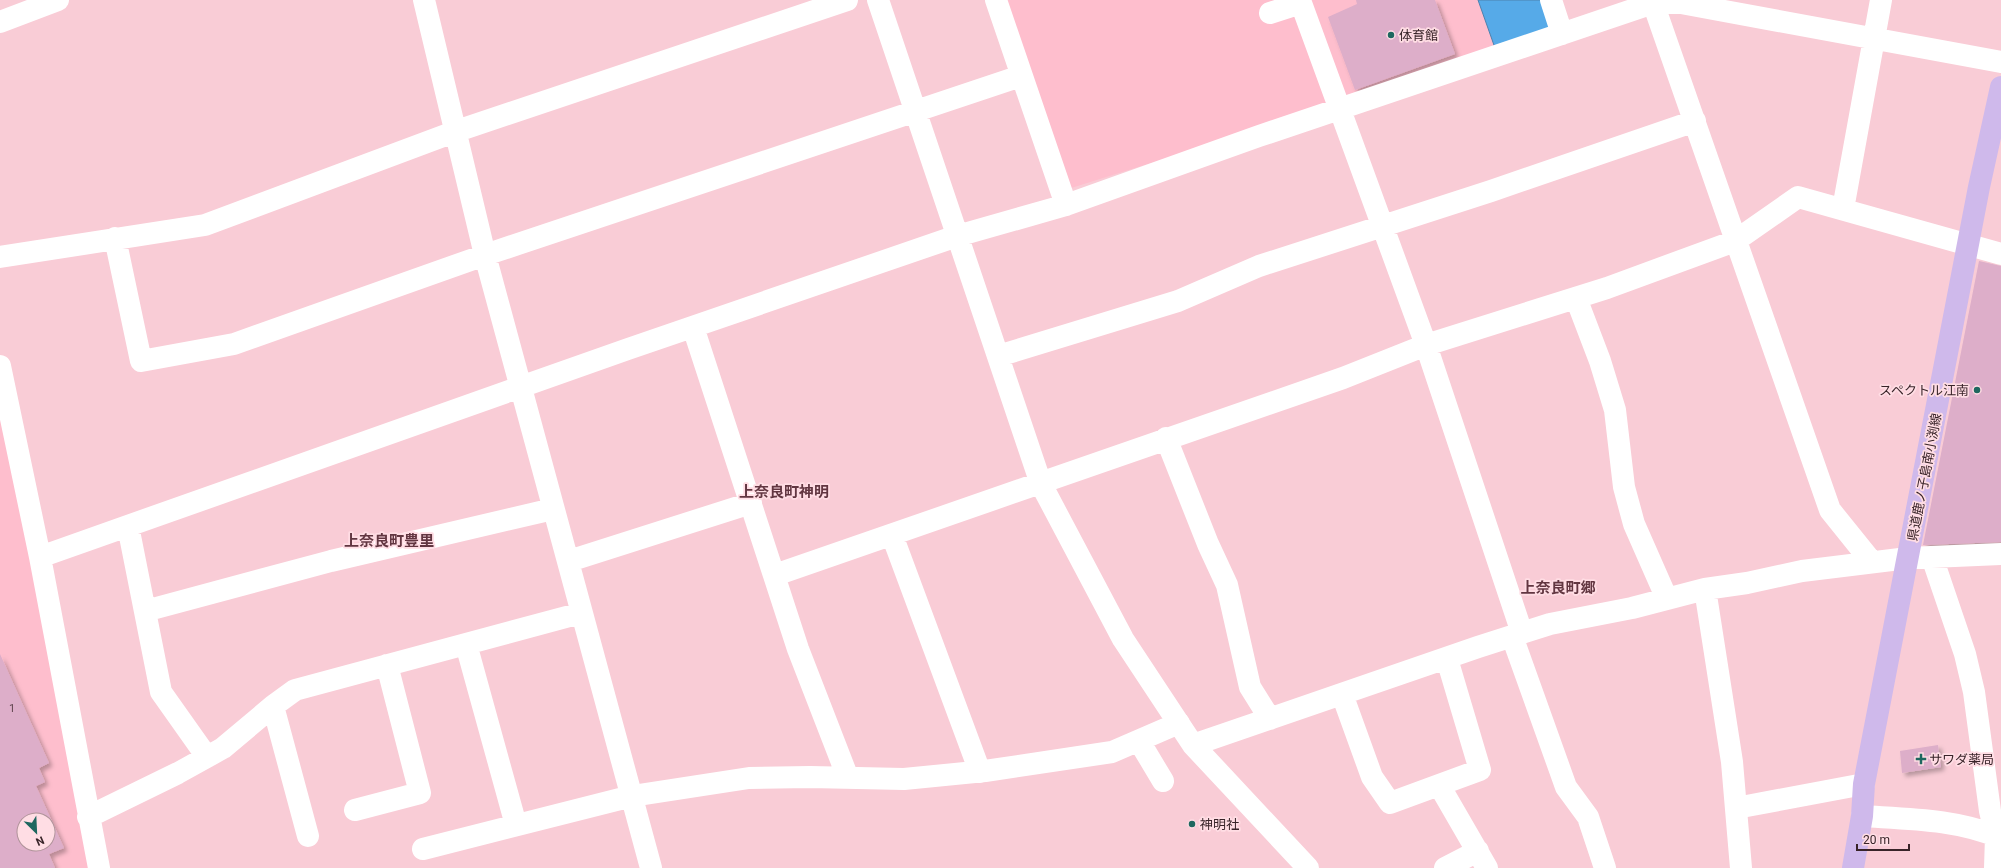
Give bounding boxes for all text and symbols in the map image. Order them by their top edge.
place label: 体育館 [1399,28,1438,43]
marker: 体育館 [1386,30,1396,40]
place label: スペクトル江南 [1879,383,1969,398]
marker: スペクトル江南 [1972,385,1982,395]
street label: 県道鹿ノ子島南小渕線 [1905,412,1944,542]
district label: 上奈良町神明 [739,483,829,501]
district label: 上奈良町豊里 [344,532,434,550]
district label: 上奈良町郷 [1520,579,1596,597]
house number: 1 [9,702,15,715]
place label: サワダ薬局 [1929,752,1994,767]
marker: サワダ薬局 [1916,754,1926,764]
north arrow [16,812,56,852]
place label: 神明社 [1200,817,1239,832]
marker: 神明社 [1187,819,1197,829]
scale bar [1857,826,1909,852]
text: N [33,833,46,848]
text: 20 m [1863,833,1890,847]

